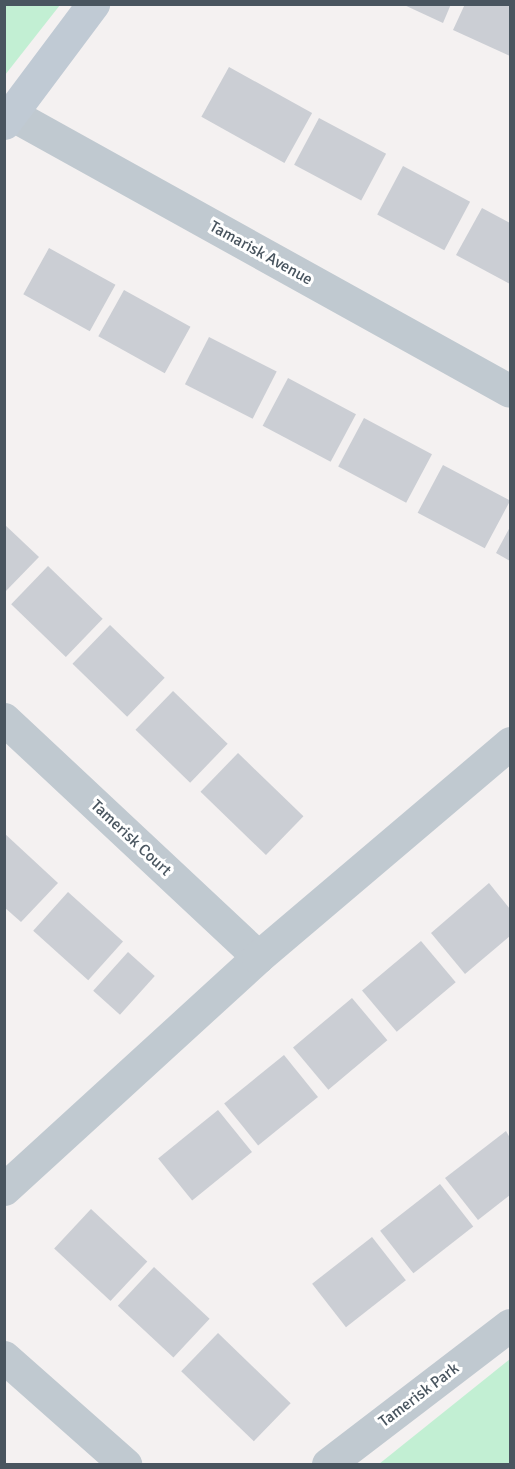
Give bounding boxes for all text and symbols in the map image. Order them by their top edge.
street label: Tamarisk Avenue [206,217,316,289]
street label: Tamerisk Court [87,796,175,880]
street label: Tamerisk Park [375,1359,463,1431]

